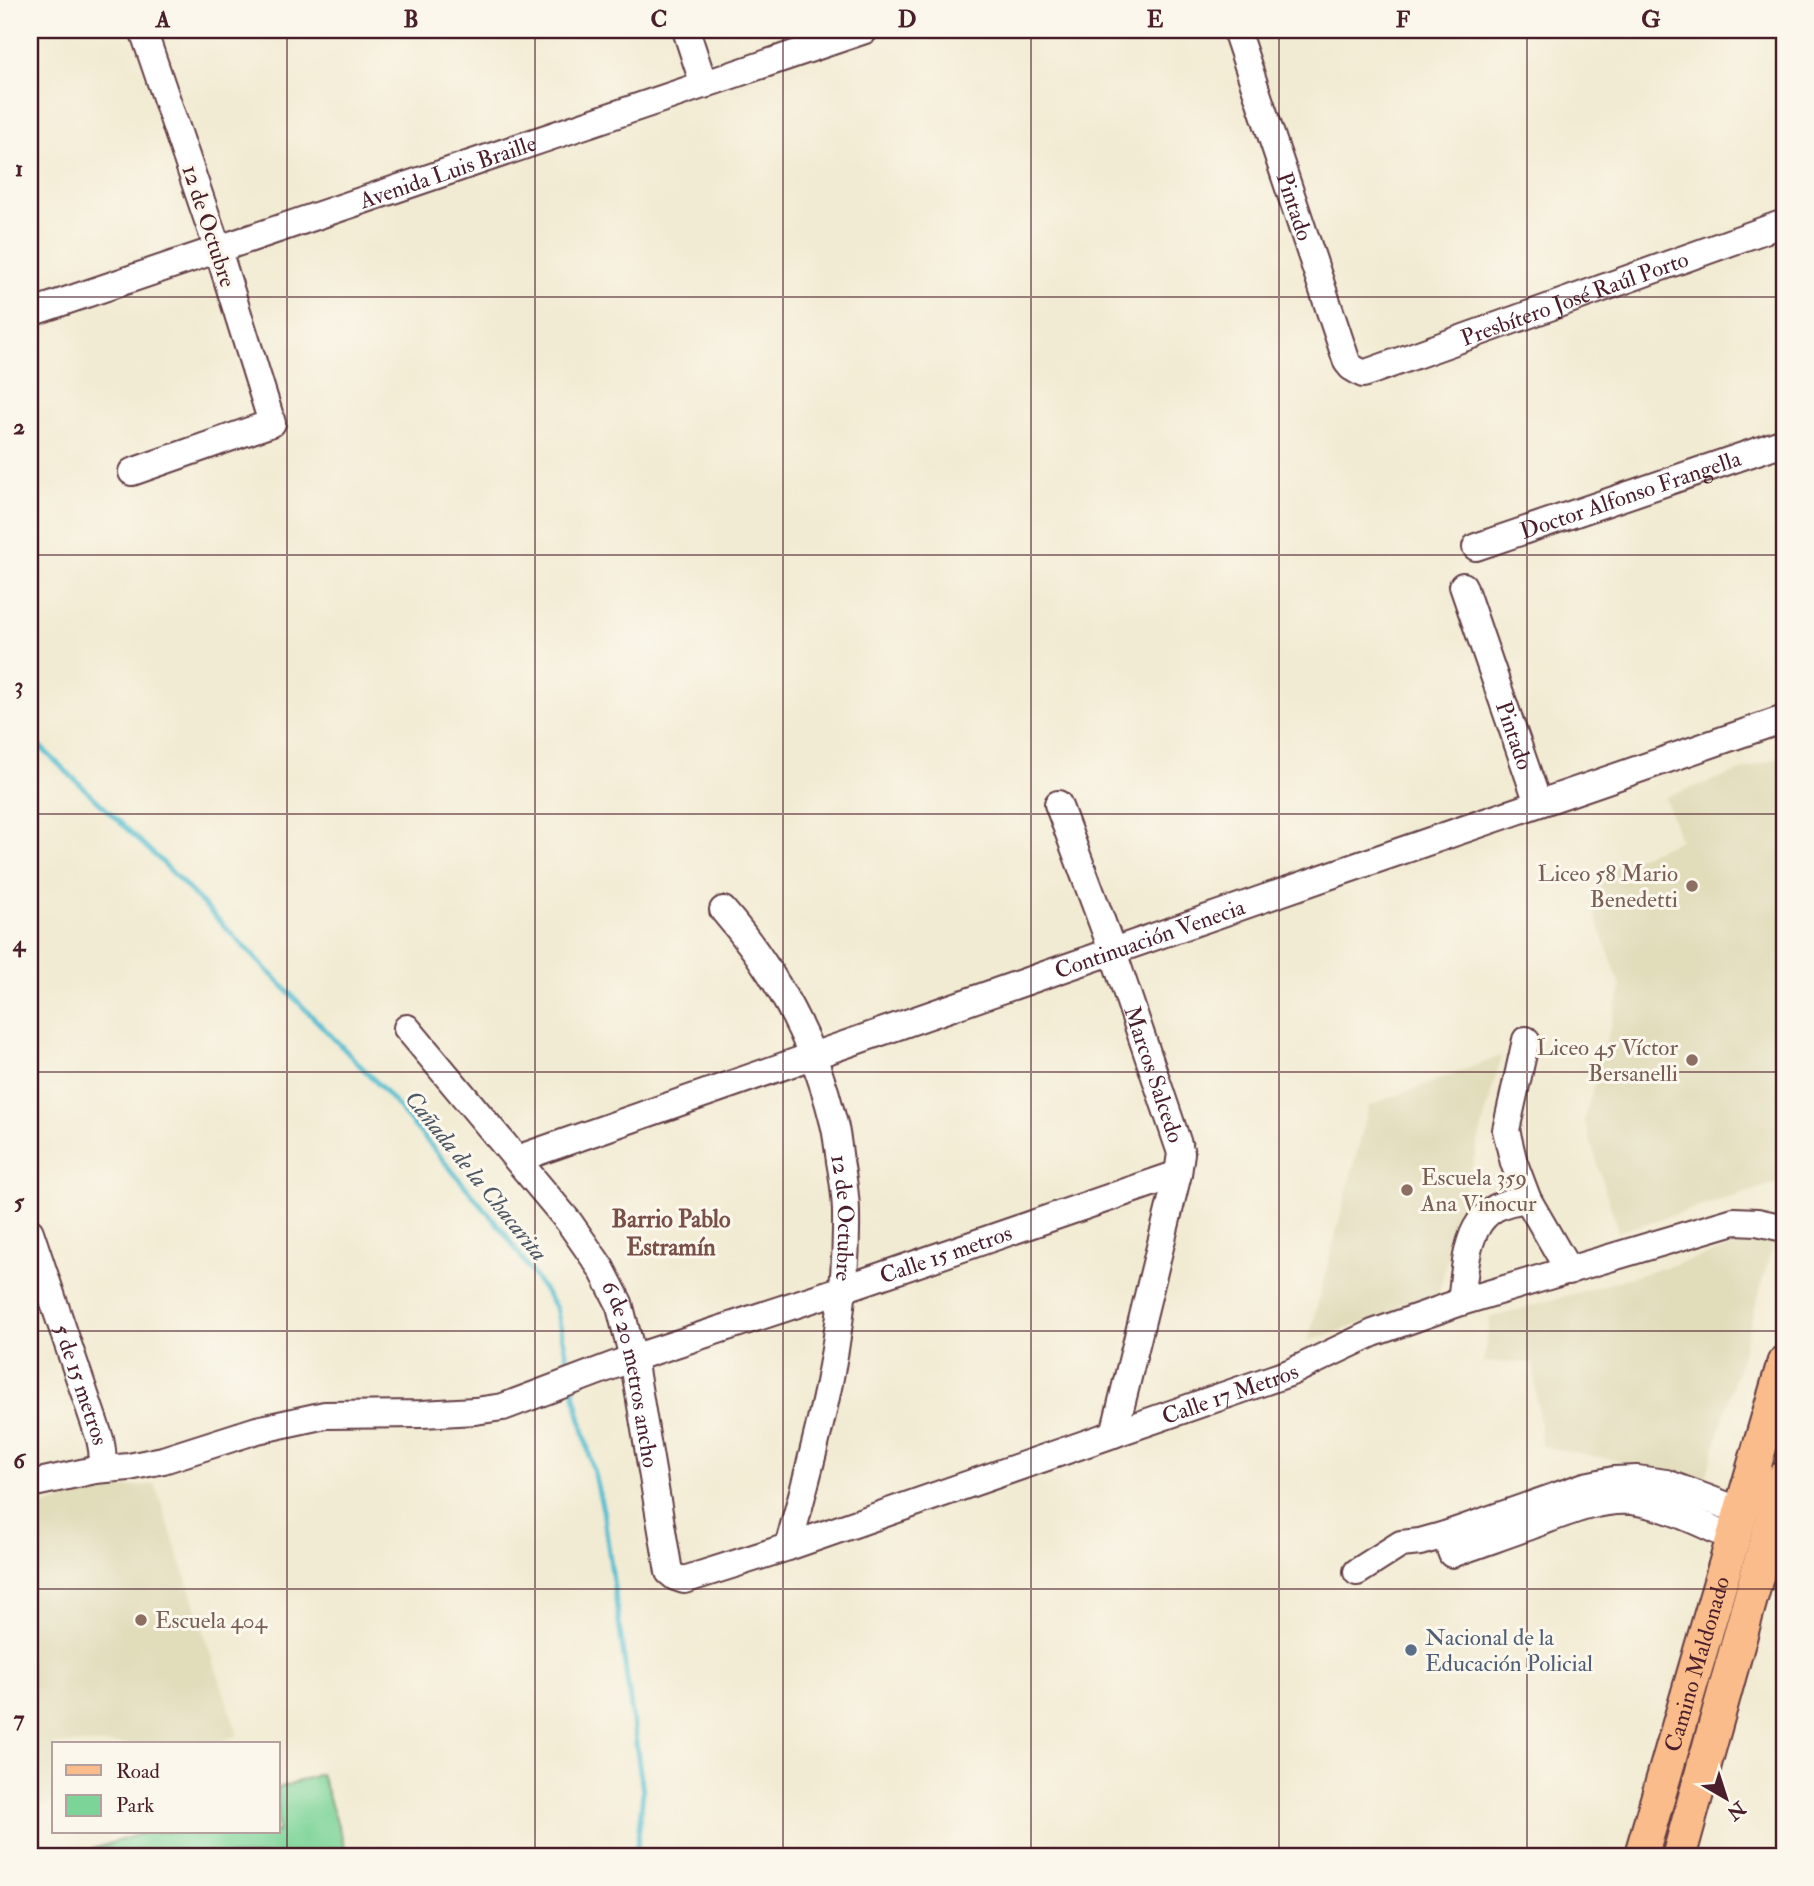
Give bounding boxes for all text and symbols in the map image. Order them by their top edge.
text: A [155,5,171,34]
text: B [403,5,419,34]
text: C [651,5,667,34]
text: D [898,5,916,34]
text: E [1147,5,1164,34]
text: F [1396,5,1411,34]
text: G [1641,5,1661,34]
street label: Avenida Luis Braille [355,128,540,215]
text: 1 [15,154,23,183]
street label: 12 de Octubre [176,161,243,291]
street label: Pintado [1270,168,1320,244]
street label: Presbítero José Raúl Porto [1457,244,1692,352]
text: 2 [13,412,25,441]
street label: Doctor Alfonso Frangella [1516,443,1745,545]
text: 3 [15,671,23,700]
street label: Pintado [1489,697,1540,773]
place label: Liceo 58 Mario Benedetti [1538,859,1678,914]
marker: Liceo 58 Mario Benedetti [1684,878,1700,894]
street label: Continuación Venecia [1051,892,1249,985]
text: 4 [12,929,27,958]
street label: Marcos Salcedo [1118,1002,1191,1146]
place label: Liceo 45 Víctor Bersanelli [1536,1033,1678,1088]
marker: Liceo 45 Víctor Bersanelli [1684,1052,1700,1068]
water label: Cañada de la Chacarita [398,1084,554,1268]
street label: 12 de Octubre [825,1153,861,1283]
place label: Escuela 359 Ana Vinocur [1420,1163,1537,1218]
marker: Escuela 359 Ana Vinocur [1399,1182,1415,1198]
text: 5 [14,1187,25,1216]
district label: Barrio Pablo Estramín [612,1204,731,1263]
street label: Calle 15 metros [876,1218,1016,1290]
street label: 6 de 20 metros ancho [595,1275,666,1470]
street label: 5 de 15 metros [48,1320,115,1448]
street label: Calle 17 Metros [1158,1356,1303,1431]
text: 6 [13,1446,27,1475]
street label: Camino Maldonado [1658,1573,1736,1755]
place label: Escuela 404 [155,1606,269,1635]
marker: Escuela 404 [133,1612,149,1628]
place label: Nacional de la Educación Policial [1425,1623,1593,1678]
marker: Nacional de la Educación Policial [1403,1642,1419,1658]
text: 7 [14,1704,25,1733]
legend [52,1742,280,1834]
text: Road [116,1758,161,1785]
north arrow [1692,1764,1762,1834]
text: Park [116,1792,154,1819]
text: N [1721,1795,1751,1826]

